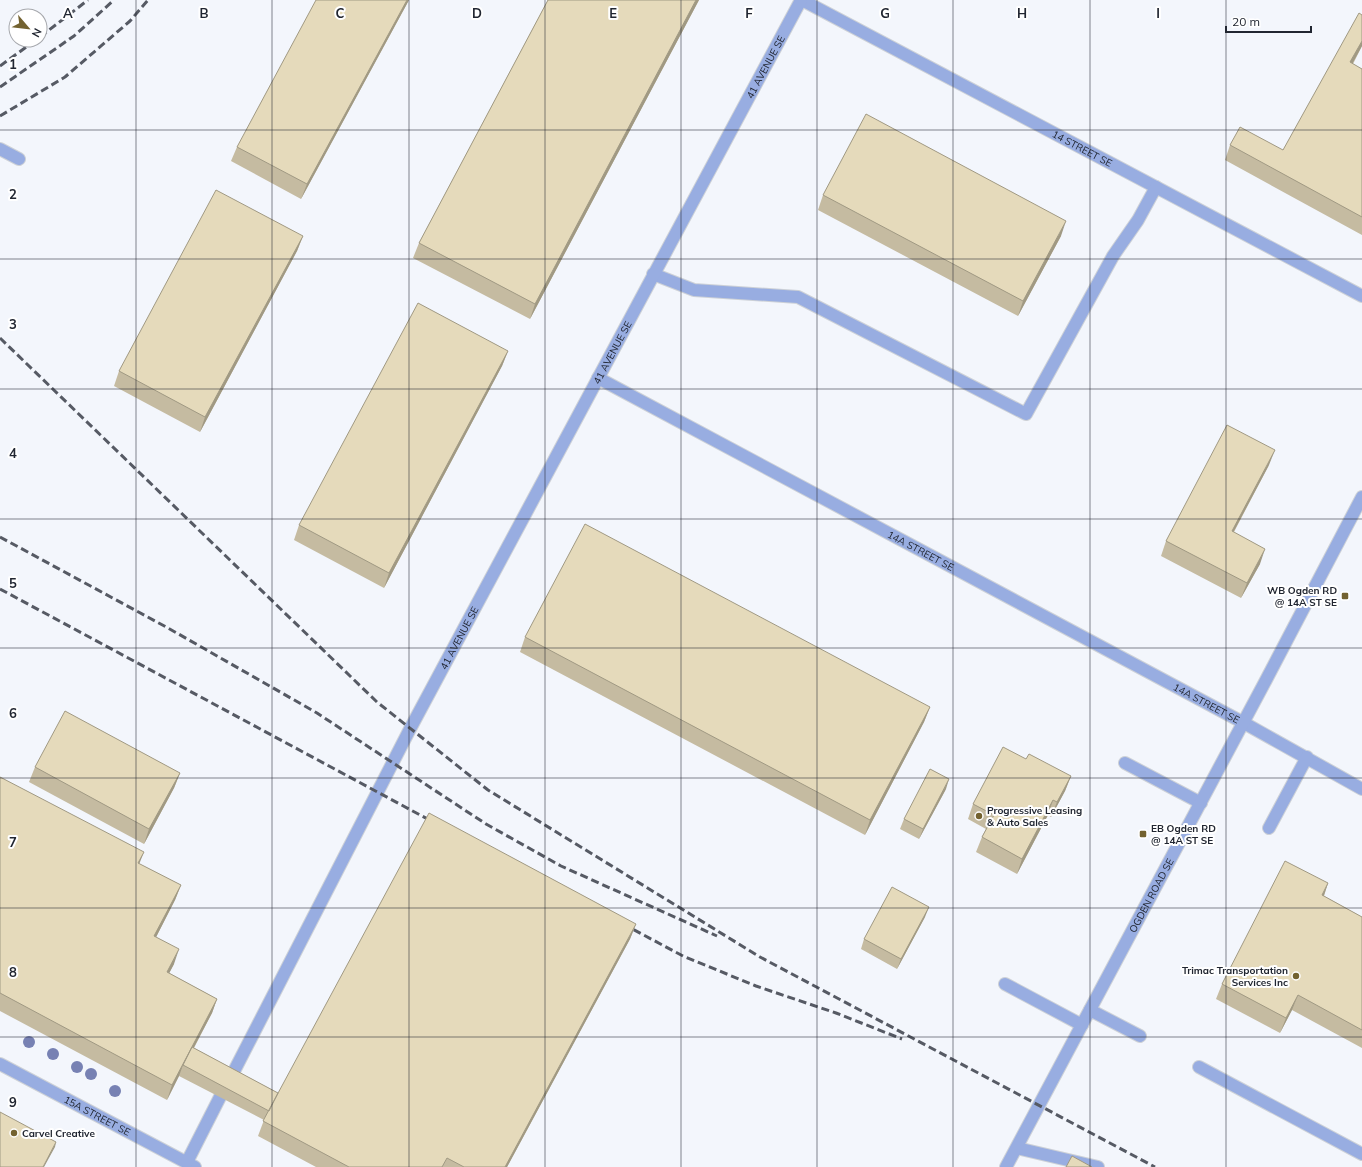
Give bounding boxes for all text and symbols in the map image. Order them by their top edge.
text: A [63,5,73,21]
text: B [200,5,209,21]
text: C [336,5,345,21]
text: D [472,5,482,21]
text: E [609,5,617,21]
text: F [745,5,753,21]
text: G [880,5,890,21]
text: H [1017,5,1027,21]
text: I [1156,5,1160,21]
north arrow [8,8,48,48]
scale bar [1226,8,1311,34]
text: 20 m [1232,14,1260,29]
text: N [29,26,45,40]
street label: 41 AVENUE SE [743,33,788,101]
text: 1 [9,56,17,72]
street label: 14 STREET SE [1050,127,1114,170]
text: 2 [9,186,17,202]
text: 3 [9,316,17,332]
street label: 41 AVENUE SE [590,319,635,386]
text: 4 [9,445,17,461]
street label: 14A STREET SE [885,528,956,574]
text: 5 [9,575,17,591]
place label: WB Ogden RD @ 14A ST SE [1267,584,1337,609]
marker: WB Ogden RD @ 14A ST SE [1340,591,1350,601]
street label: 41 AVENUE SE [437,604,482,672]
street label: 14A STREET SE [1171,680,1242,727]
text: 6 [9,705,17,721]
place label: Progressive Leasing & Auto Sales [987,804,1082,829]
marker: Progressive Leasing & Auto Sales [974,811,984,821]
place label: EB Ogden RD @ 14A ST SE [1151,822,1216,847]
marker: EB Ogden RD @ 14A ST SE [1138,829,1148,839]
text: 7 [9,834,17,850]
street label: OGDEN ROAD SE [1126,856,1177,935]
text: 8 [9,964,17,980]
place label: Trimac Transportation Services Inc [1182,964,1288,989]
marker: Trimac Transportation Services Inc [1291,971,1301,981]
street label: 15A STREET SE [62,1093,133,1139]
text: 9 [9,1094,17,1110]
place label: Carvel Creative [22,1127,95,1140]
marker: Carvel Creative [9,1128,19,1138]

